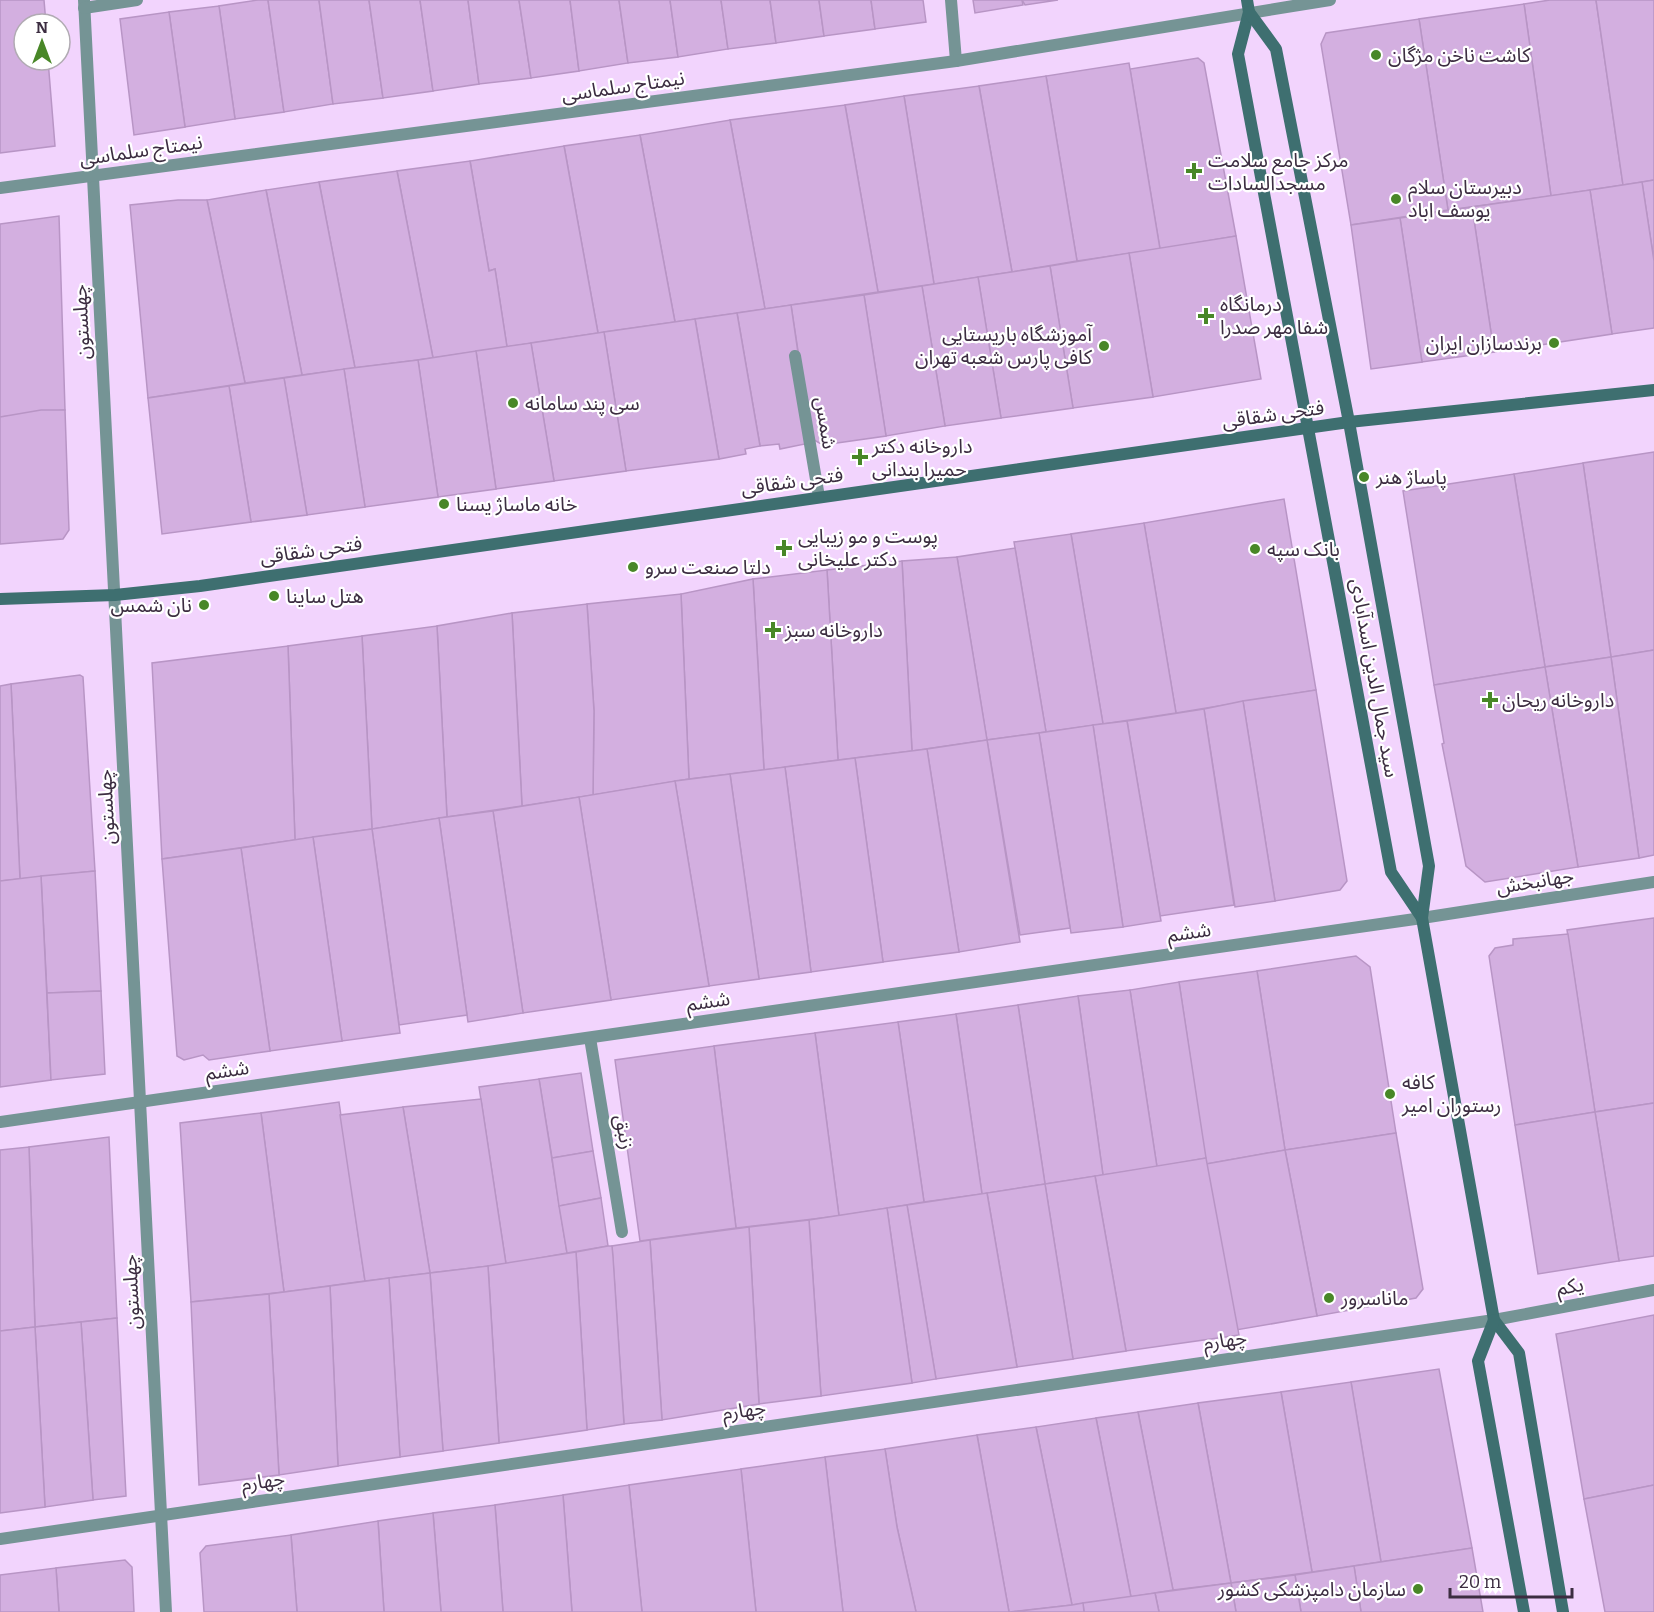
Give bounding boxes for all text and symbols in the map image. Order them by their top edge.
north arrow [12,12,72,72]
text: N [36,18,48,37]
place label: کاشت ناخن مژگان [1388,43,1531,67]
marker: کاشت ناخن مژگان [1369,48,1383,62]
street label: نیمتاج سلماسی [560,65,686,109]
street label: نیمتاج سلماسی [78,129,204,173]
place label: مرکز جامع سلامت مسجدالسادات [1208,148,1349,195]
marker: مرکز جامع سلامت مسجدالسادات [1185,162,1203,180]
place label: دبیرستان سلام یوسف اباد [1408,175,1522,222]
marker: دبیرستان سلام یوسف اباد [1389,192,1403,206]
street label: چهلستون [67,284,96,360]
place label: درمانگاه شفا مهر صدرا [1220,292,1328,339]
marker: درمانگاه شفا مهر صدرا [1197,307,1215,325]
place label: آموزشگاه باریستایی کافی پارس شعبه تهران [915,322,1093,370]
place label: برندسازان ایران [1426,331,1542,355]
marker: برندسازان ایران [1547,336,1561,350]
marker: آموزشگاه باریستایی کافی پارس شعبه تهران [1097,339,1111,353]
place label: سی پند سامانه [525,391,640,416]
street label: شمس [810,395,842,451]
street label: فتحی شقاقی [1220,395,1326,433]
marker: سی پند سامانه [506,396,520,410]
place label: داروخانه دکتر حمیرا بندانی [871,434,972,481]
marker: داروخانه دکتر حمیرا بندانی [853,450,867,464]
street label: فتحی شقاقی [739,462,845,500]
place label: پاساژ هنر [1375,465,1447,490]
marker: پاساژ هنر [1357,470,1371,484]
place label: خانه ماساژ یسنا [456,492,578,516]
marker: خانه ماساژ یسنا [437,497,451,511]
place label: پوست و مو زیبایی دکتر علیخانی [798,524,938,571]
street label: فتحی شقاقی [258,531,364,569]
place label: بانک سپه [1267,537,1340,562]
marker: پوست و مو زیبایی دکتر علیخانی [775,539,793,557]
marker: بانک سپه [1248,542,1262,556]
place label: دلتا صنعت سرو [645,555,771,579]
marker: دلتا صنعت سرو [626,560,640,574]
street label: سید جمال الدین اسدآبادی [1346,577,1404,779]
place label: هتل ساینا [286,584,364,608]
marker: هتل ساینا [267,589,281,603]
place label: نان شمس [110,593,192,617]
marker: نان شمس [197,598,211,612]
place label: داروخانه سبز [784,618,883,642]
marker: داروخانه سبز [766,623,780,637]
place label: داروخانه ریحان [1502,688,1614,712]
marker: داروخانه ریحان [1483,693,1497,707]
street label: چهلستون [92,769,121,845]
street label: جهانبخش [1495,863,1575,899]
street label: ششم [1166,917,1213,950]
street label: ششم [685,986,732,1019]
street label: ششم [204,1055,251,1088]
place label: کافه رستوران امیر [1401,1070,1501,1117]
marker: کافه رستوران امیر [1383,1087,1397,1101]
street label: زنبق [609,1113,640,1151]
street label: چهلستون [117,1254,146,1330]
street label: یکم [1554,1272,1586,1303]
place label: ماناسرور [1340,1286,1408,1310]
marker: ماناسرور [1322,1291,1336,1305]
street label: چهارم [1202,1325,1249,1358]
street label: چهارم [721,1395,768,1428]
street label: چهارم [240,1466,287,1499]
scale bar [1450,1561,1572,1599]
text: 20 m [1459,1571,1501,1593]
place label: سازمان دامپزشکی کشور [1217,1577,1406,1602]
marker: سازمان دامپزشکی کشور [1411,1582,1425,1596]

